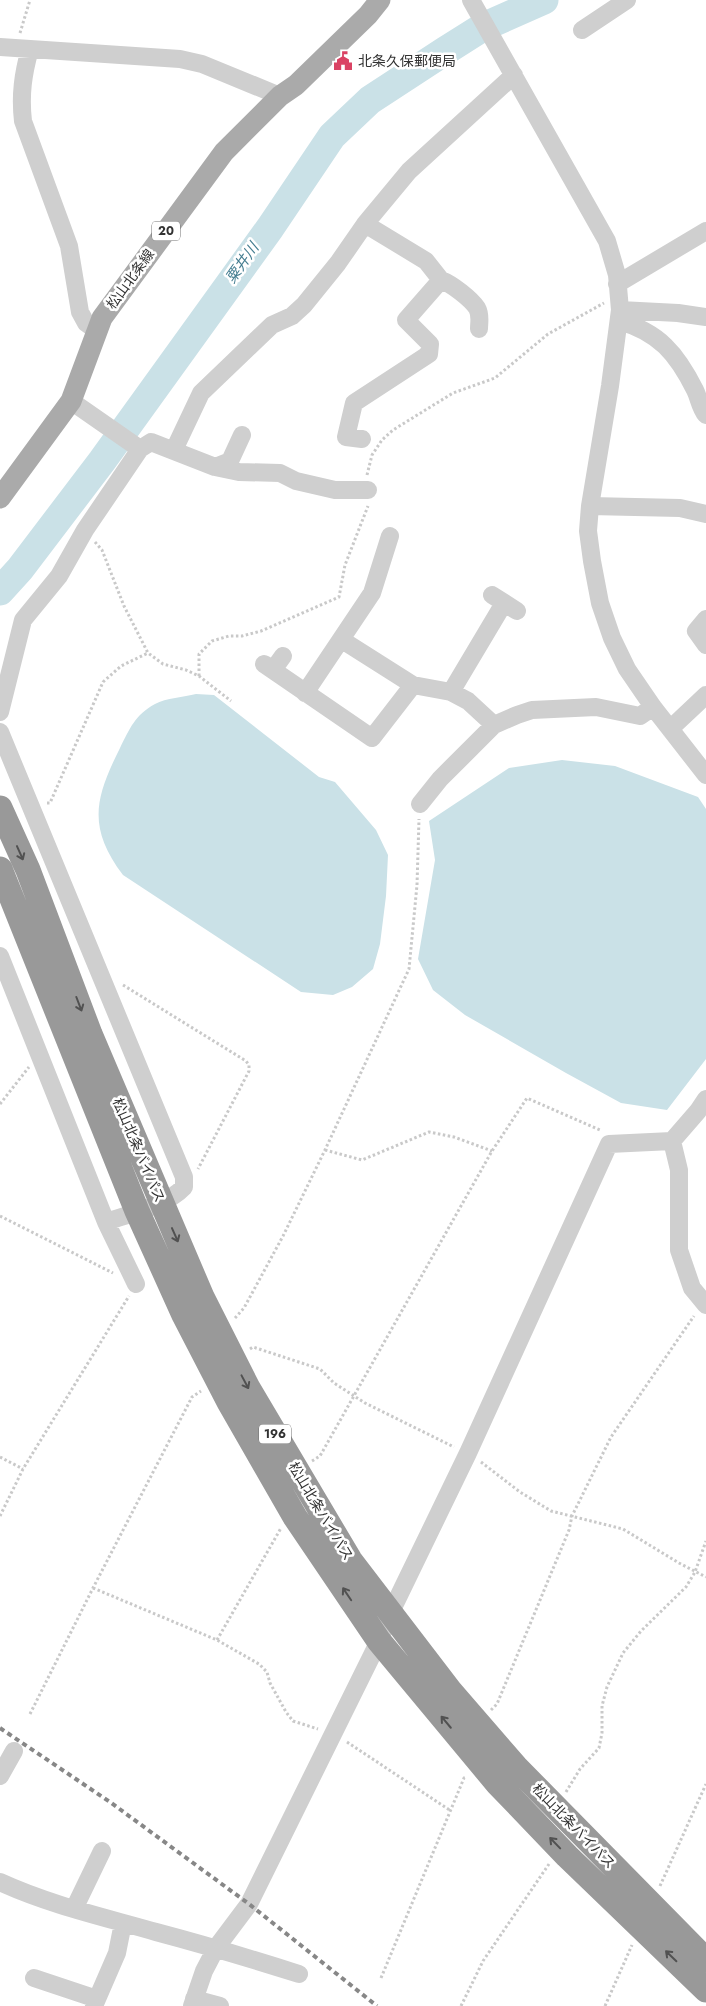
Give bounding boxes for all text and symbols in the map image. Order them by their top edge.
public building icon: 北条久保郵便局 [332,50,354,72]
place label: 北条久保郵便局 [358,51,456,71]
road number: 20 [152,222,180,240]
water label: 粟井川 [220,237,265,288]
street label: 松山北条線 [101,245,159,313]
one-way arrow [16,845,26,860]
one-way arrow [75,996,84,1011]
street label: 松山北条バイパス [108,1095,170,1205]
one-way arrow [170,1227,180,1242]
one-way arrow [241,1374,250,1389]
road number: 196 [259,1425,291,1444]
street label: 松山北条バイパス [284,1458,358,1564]
one-way arrow [342,1587,352,1601]
one-way arrow [441,1716,452,1729]
street label: 松山北条バイパス [528,1779,620,1873]
one-way arrow [549,1836,561,1849]
one-way arrow [665,1950,677,1962]

